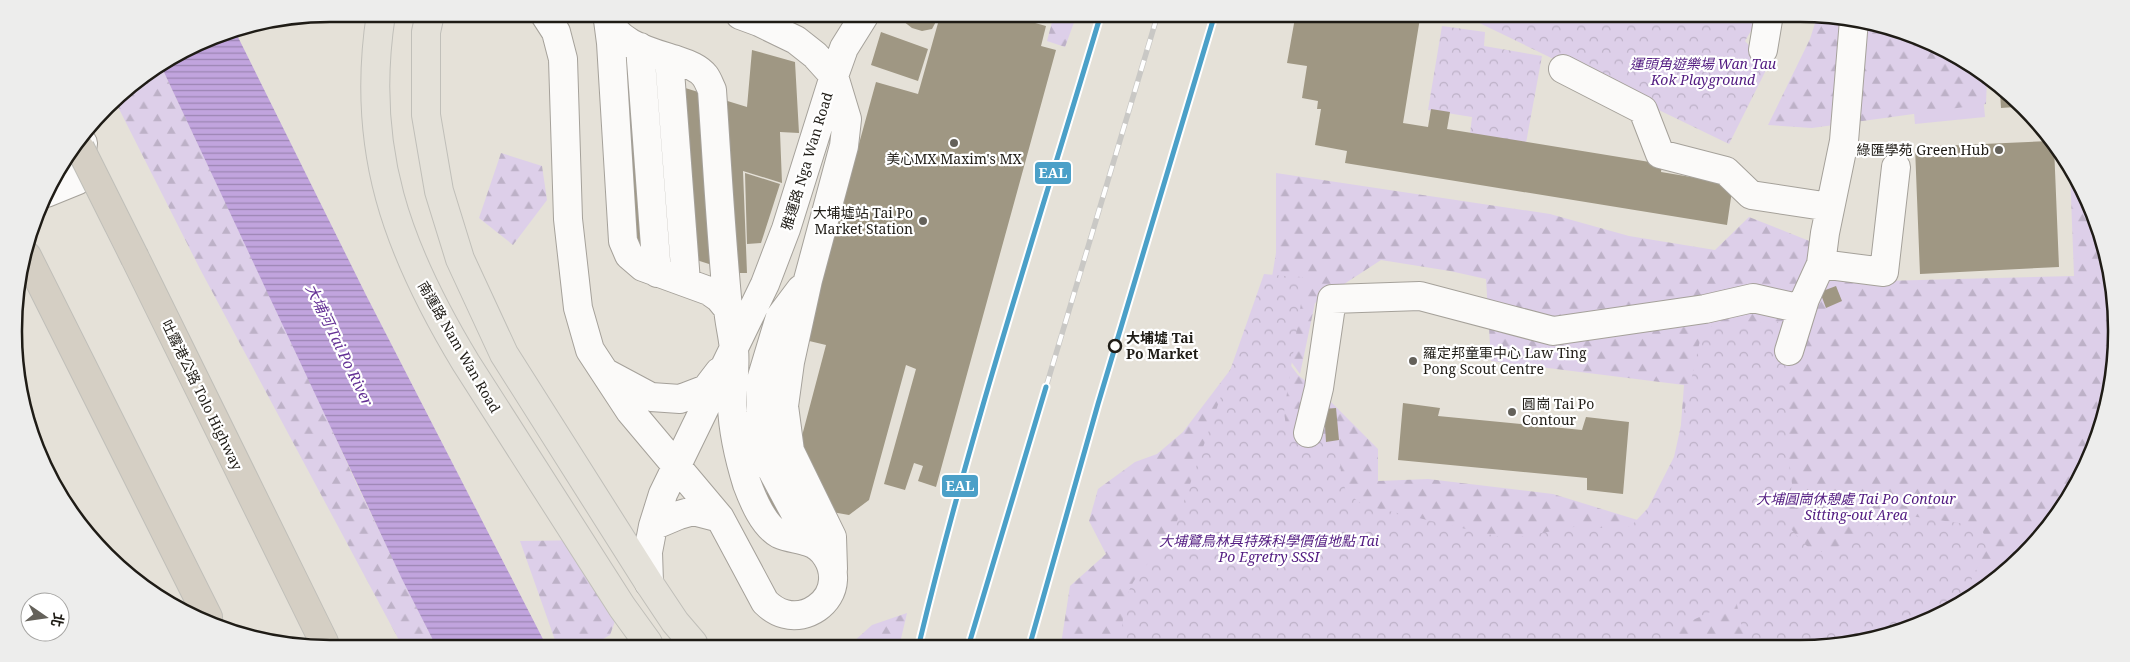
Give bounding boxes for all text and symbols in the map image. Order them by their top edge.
park label: 運頭角遊樂場 Wan Tau Kok Playground [1630,54,1777,89]
street label: 雅運路 Nga Wan Road [776,89,837,232]
marker: 美心MX Maxim's MX [948,137,960,149]
place label: 綠匯學苑 Green Hub [1857,140,1989,159]
marker: 綠匯學苑 Green Hub [1993,144,2005,156]
place label: 美心MX Maxim's MX [886,149,1023,168]
line badge: EAL [1034,161,1072,185]
text: EAL [1039,163,1067,182]
place label: 大埔墟站 Tai Po Market Station [813,203,913,238]
marker: 大埔墟站 Tai Po Market Station [917,215,929,227]
street label: 南運路 Nam Wan Road [414,277,505,416]
water label: 大埔河 Tai Po River [302,280,379,410]
street label: 吐露港公路 Tolo Highway [158,316,247,473]
place label: 大埔墟 Tai Po Market [1126,328,1199,363]
marker: 大埔墟 Tai Po Market [1108,339,1122,353]
place label: 羅定邦童軍中心 Law Ting Pong Scout Centre [1423,343,1587,378]
marker: 羅定邦童軍中心 Law Ting Pong Scout Centre [1407,355,1419,367]
place label: 圓崗 Tai Po Contour [1522,394,1594,429]
marker: 圓崗 Tai Po Contour [1506,406,1518,418]
line badge: EAL [941,474,979,498]
text: EAL [946,476,974,495]
park label: 大埔圓崗休憩處 Tai Po Contour Sitting-out Area [1756,489,1956,524]
park label: 大埔鷺鳥林具特殊科學價值地點 Tai Po Egretry SSSI [1159,531,1380,566]
north arrow [20,592,70,642]
text: 北 [47,611,69,629]

